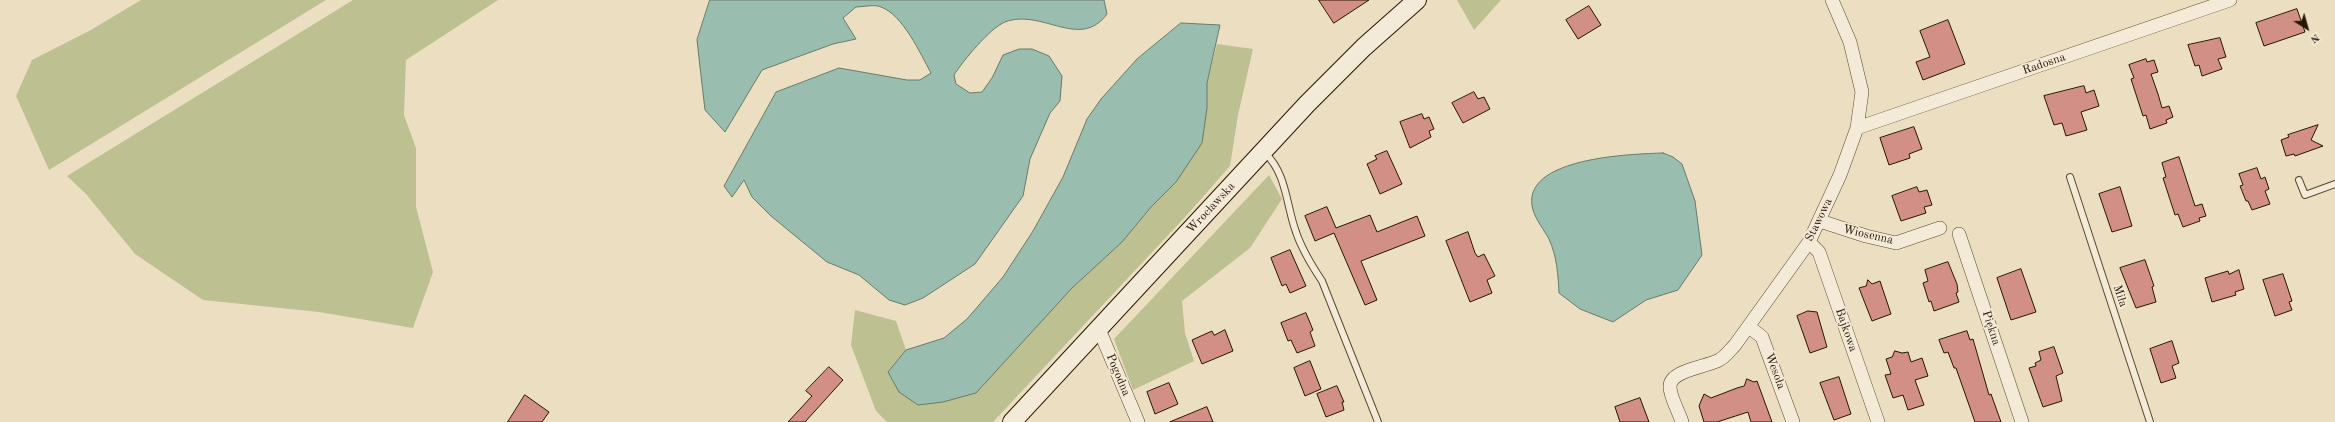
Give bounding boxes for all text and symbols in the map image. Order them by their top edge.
north arrow [2287,8,2327,48]
text: N [2308,31,2321,45]
street label: Radosna [2021,50,2067,78]
street label: Wrocławska [1184,179,1238,237]
street label: Stawowa [1802,196,1836,244]
street label: Wiosenna [1841,222,1895,248]
street label: Miła [2110,283,2130,309]
street label: Bajkowa [1832,306,1860,354]
street label: Piękna [1979,309,2003,347]
street label: Wesoła [1762,351,1788,391]
street label: Pogodna [1103,352,1133,398]

